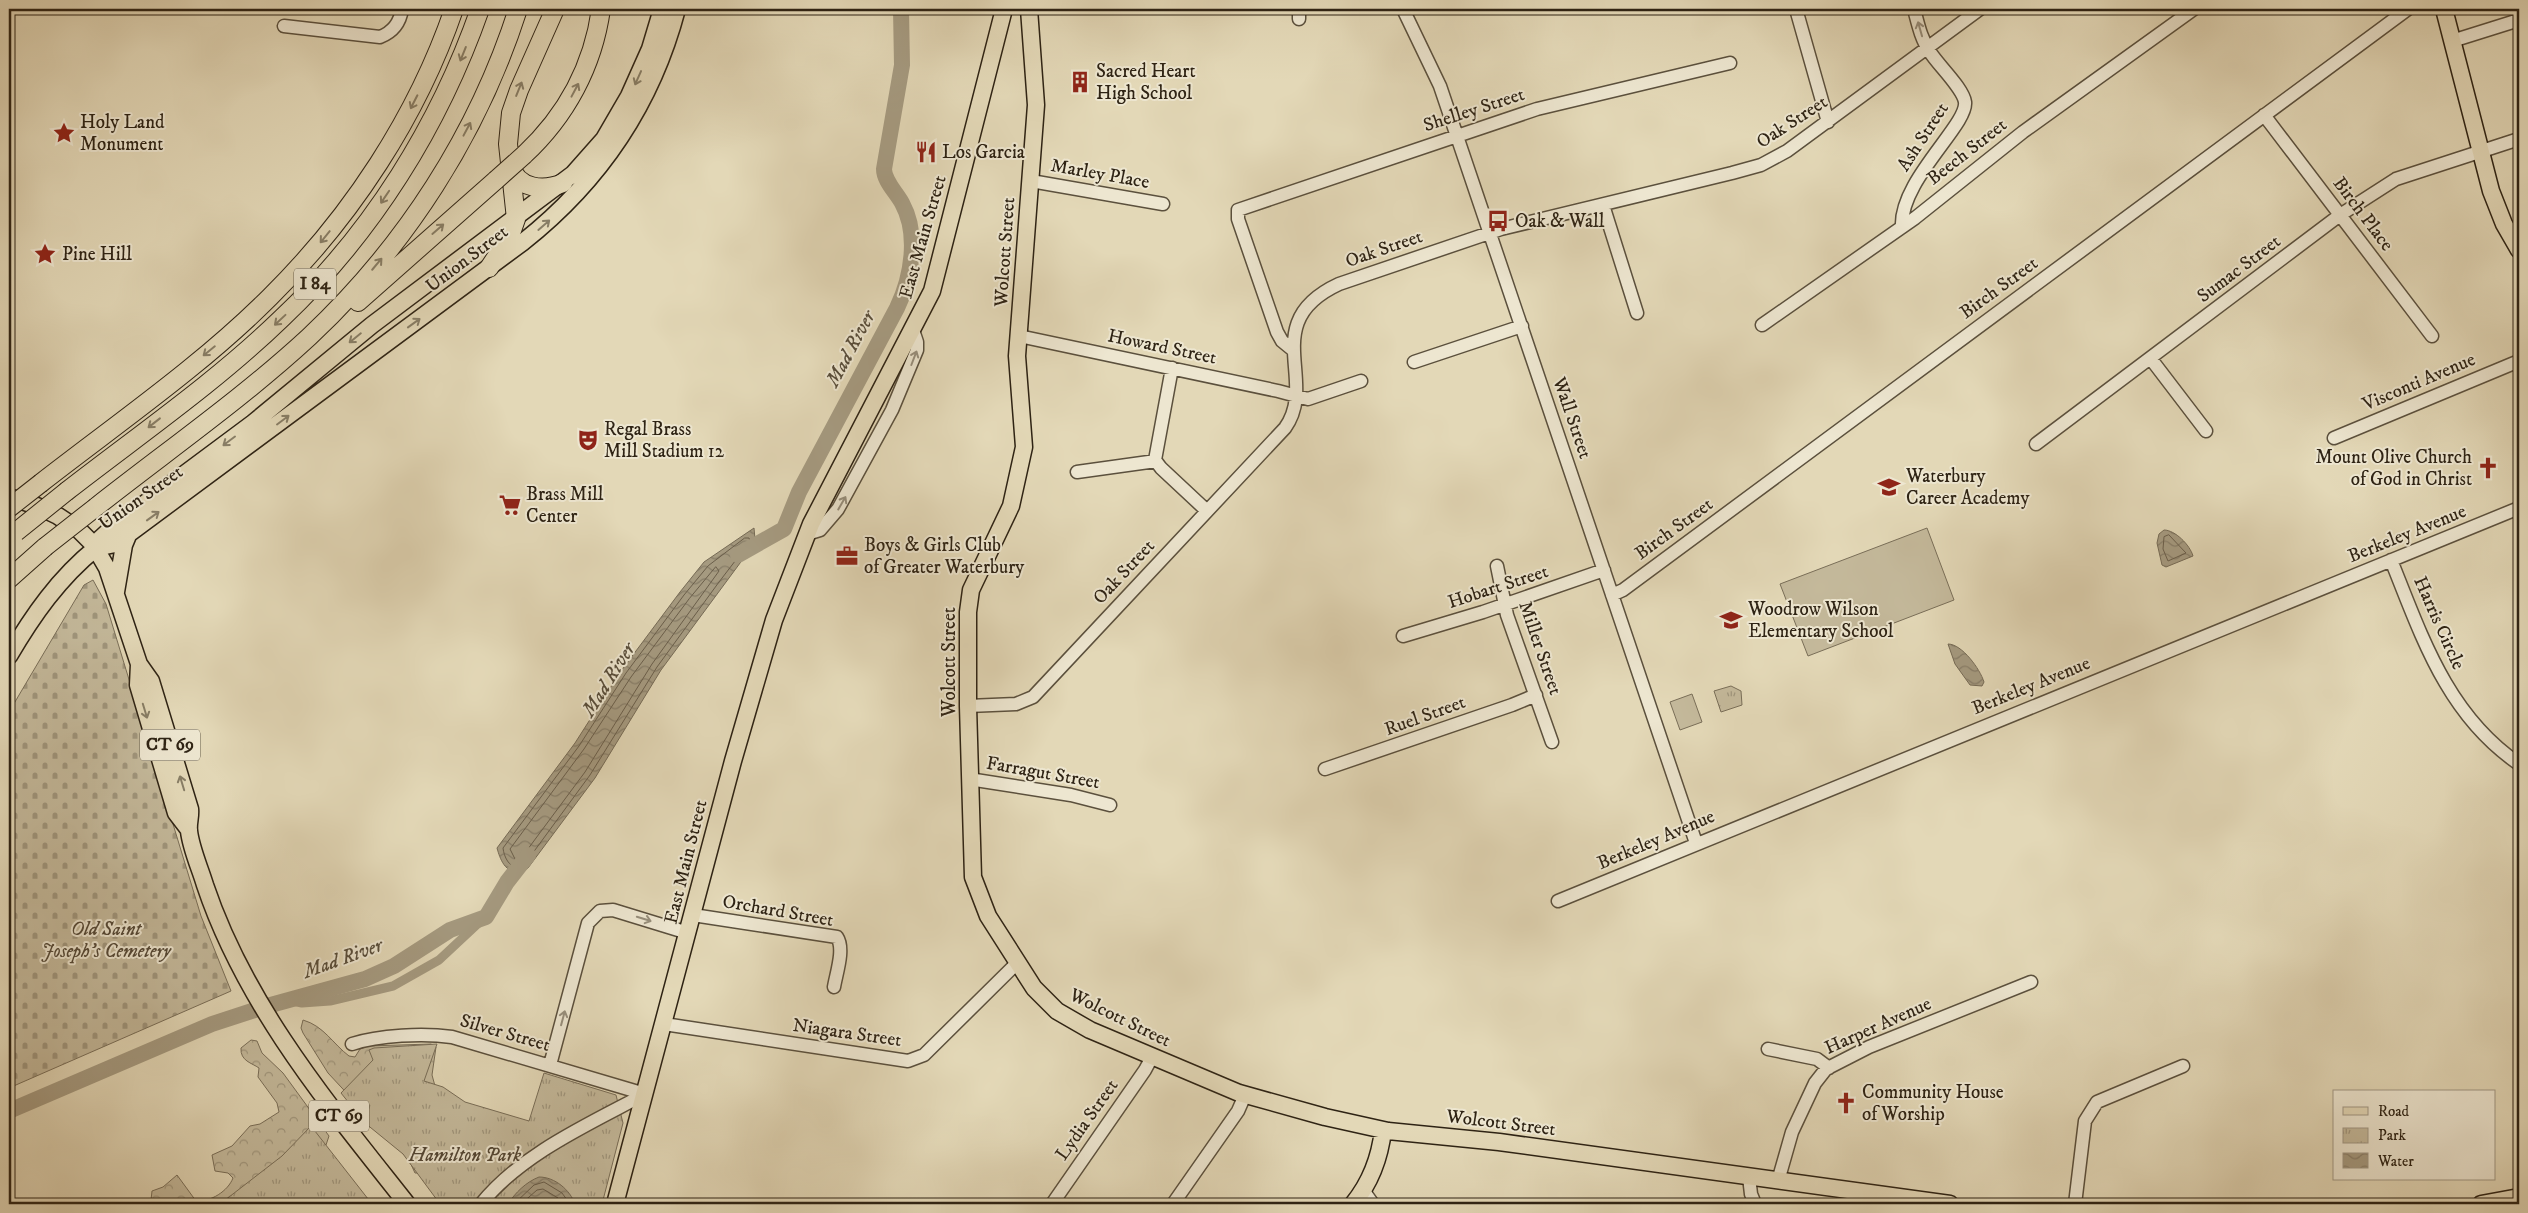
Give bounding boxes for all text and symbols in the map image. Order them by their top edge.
one-way arrow [1914,21,1924,37]
one-way arrow [457,47,466,62]
place label: Sacred Heart High School [1096,60,1195,105]
building icon: Sacred Heart High School [1067,69,1093,95]
one-way arrow [633,70,643,85]
one-way arrow [515,82,525,97]
one-way arrow [571,83,580,98]
street label: Shelley Street [1421,83,1527,137]
street label: Oak Street [1752,91,1832,153]
one-way arrow [409,94,419,109]
street label: Ash Street [1892,98,1954,176]
place label: Holy Land Monument [80,111,165,156]
street label: Beech Street [1923,114,2011,190]
place icon: Holy Land Monument [51,120,77,146]
one-way arrow [463,122,472,137]
restaurant icon: Los Garcia [913,139,939,165]
place label: Los Garcia [942,141,1025,164]
street label: Marley Place [1049,154,1151,194]
street label: Birch Place [2328,172,2398,256]
street label: East Main Street [894,173,952,301]
one-way arrow [380,190,390,204]
street label: Wolcott Street [990,196,1020,309]
bus stop icon: Oak & Wall [1485,208,1511,234]
place label: Oak & Wall [1515,210,1605,233]
one-way arrow [537,219,550,231]
street label: Union Street [421,221,513,297]
one-way arrow [432,223,445,235]
street label: Oak Street [1342,225,1426,273]
one-way arrow [319,230,330,243]
street label: Sumac Street [2193,230,2285,308]
place icon: Pine Hill [32,241,58,267]
place label: Pine Hill [62,243,132,266]
street label: Birch Street [1955,252,2043,324]
one-way arrow [372,258,383,271]
road number: I 84 [294,268,336,300]
water label: Mad River [820,305,882,393]
one-way arrow [274,314,286,326]
one-way arrow [407,318,421,328]
street label: Howard Street [1106,324,1218,370]
one-way arrow [349,333,362,344]
one-way arrow [203,345,216,356]
street label: Visconti Avenue [2358,348,2479,416]
one-way arrow [910,351,919,366]
street label: Wall Street [1547,373,1597,462]
one-way arrow [276,414,289,425]
one-way arrow [147,418,161,428]
place label: Regal Brass Mill Stadium 12 [604,418,725,463]
theatre icon: Regal Brass Mill Stadium 12 [575,427,601,453]
one-way arrow [222,436,236,446]
place label: Mount Olive Church of God in Christ [2316,446,2472,491]
church icon: Mount Olive Church of God in Christ [2475,455,2501,481]
street label: Union Street [95,461,187,535]
place label: Waterbury Career Academy [1905,465,2030,510]
school or university icon: Waterbury Career Academy [1876,474,1902,500]
place label: Brass Mill Center [526,483,604,528]
supermarket icon: Brass Mill Center [497,492,523,518]
street label: Birch Street [1630,493,1718,565]
one-way arrow [837,497,847,511]
street label: Berkeley Avenue [2345,500,2470,568]
one-way arrow [145,511,159,521]
place label: Boys & Girls Club of Greater Waterbury [864,534,1025,579]
street label: Oak Street [1088,535,1160,609]
office icon: Boys & Girls Club of Greater Waterbury [834,543,860,569]
street label: Hobart Street [1445,560,1551,614]
street label: Harris Circle [2408,573,2470,673]
street label: Miller Street [1513,598,1567,698]
place label: Woodrow Wilson Elementary School [1747,598,1894,643]
street label: Wolcott Street [938,607,961,718]
school or university icon: Woodrow Wilson Elementary School [1718,607,1744,633]
water label: Mad River [575,637,642,723]
street label: Berkeley Avenue [1969,652,2094,720]
street label: Ruel Street [1381,691,1469,741]
one-way arrow [141,703,151,719]
road number: CT 69 [140,730,200,760]
street label: Farragut Street [984,752,1102,794]
one-way arrow [176,775,186,791]
street label: East Main Street [659,797,713,927]
street label: Berkeley Avenue [1594,805,1718,875]
street label: Orchard Street [721,890,835,932]
one-way arrow [636,915,652,925]
park label: Old Saint Joseph's Cemetery [41,918,172,964]
water label: Mad River [298,932,388,986]
street label: Wolcott Street [1065,983,1174,1052]
street label: Harper Avenue [1821,992,1935,1060]
street label: Silver Street [457,1009,553,1057]
one-way arrow [558,1011,568,1027]
street label: Niagara Street [791,1014,903,1052]
street label: Lydia Street [1051,1075,1123,1165]
place label: Community House of Worship [1862,1081,2004,1126]
church icon: Community House of Worship [1833,1090,1859,1116]
legend [2333,1090,2496,1180]
road number: CT 69 [309,1100,369,1132]
text: Road [2378,1102,2410,1121]
street label: Wolcott Street [1444,1105,1557,1141]
text: Park [2378,1126,2407,1145]
park label: Hamilton Park [408,1144,521,1167]
text: Water [2377,1152,2414,1171]

